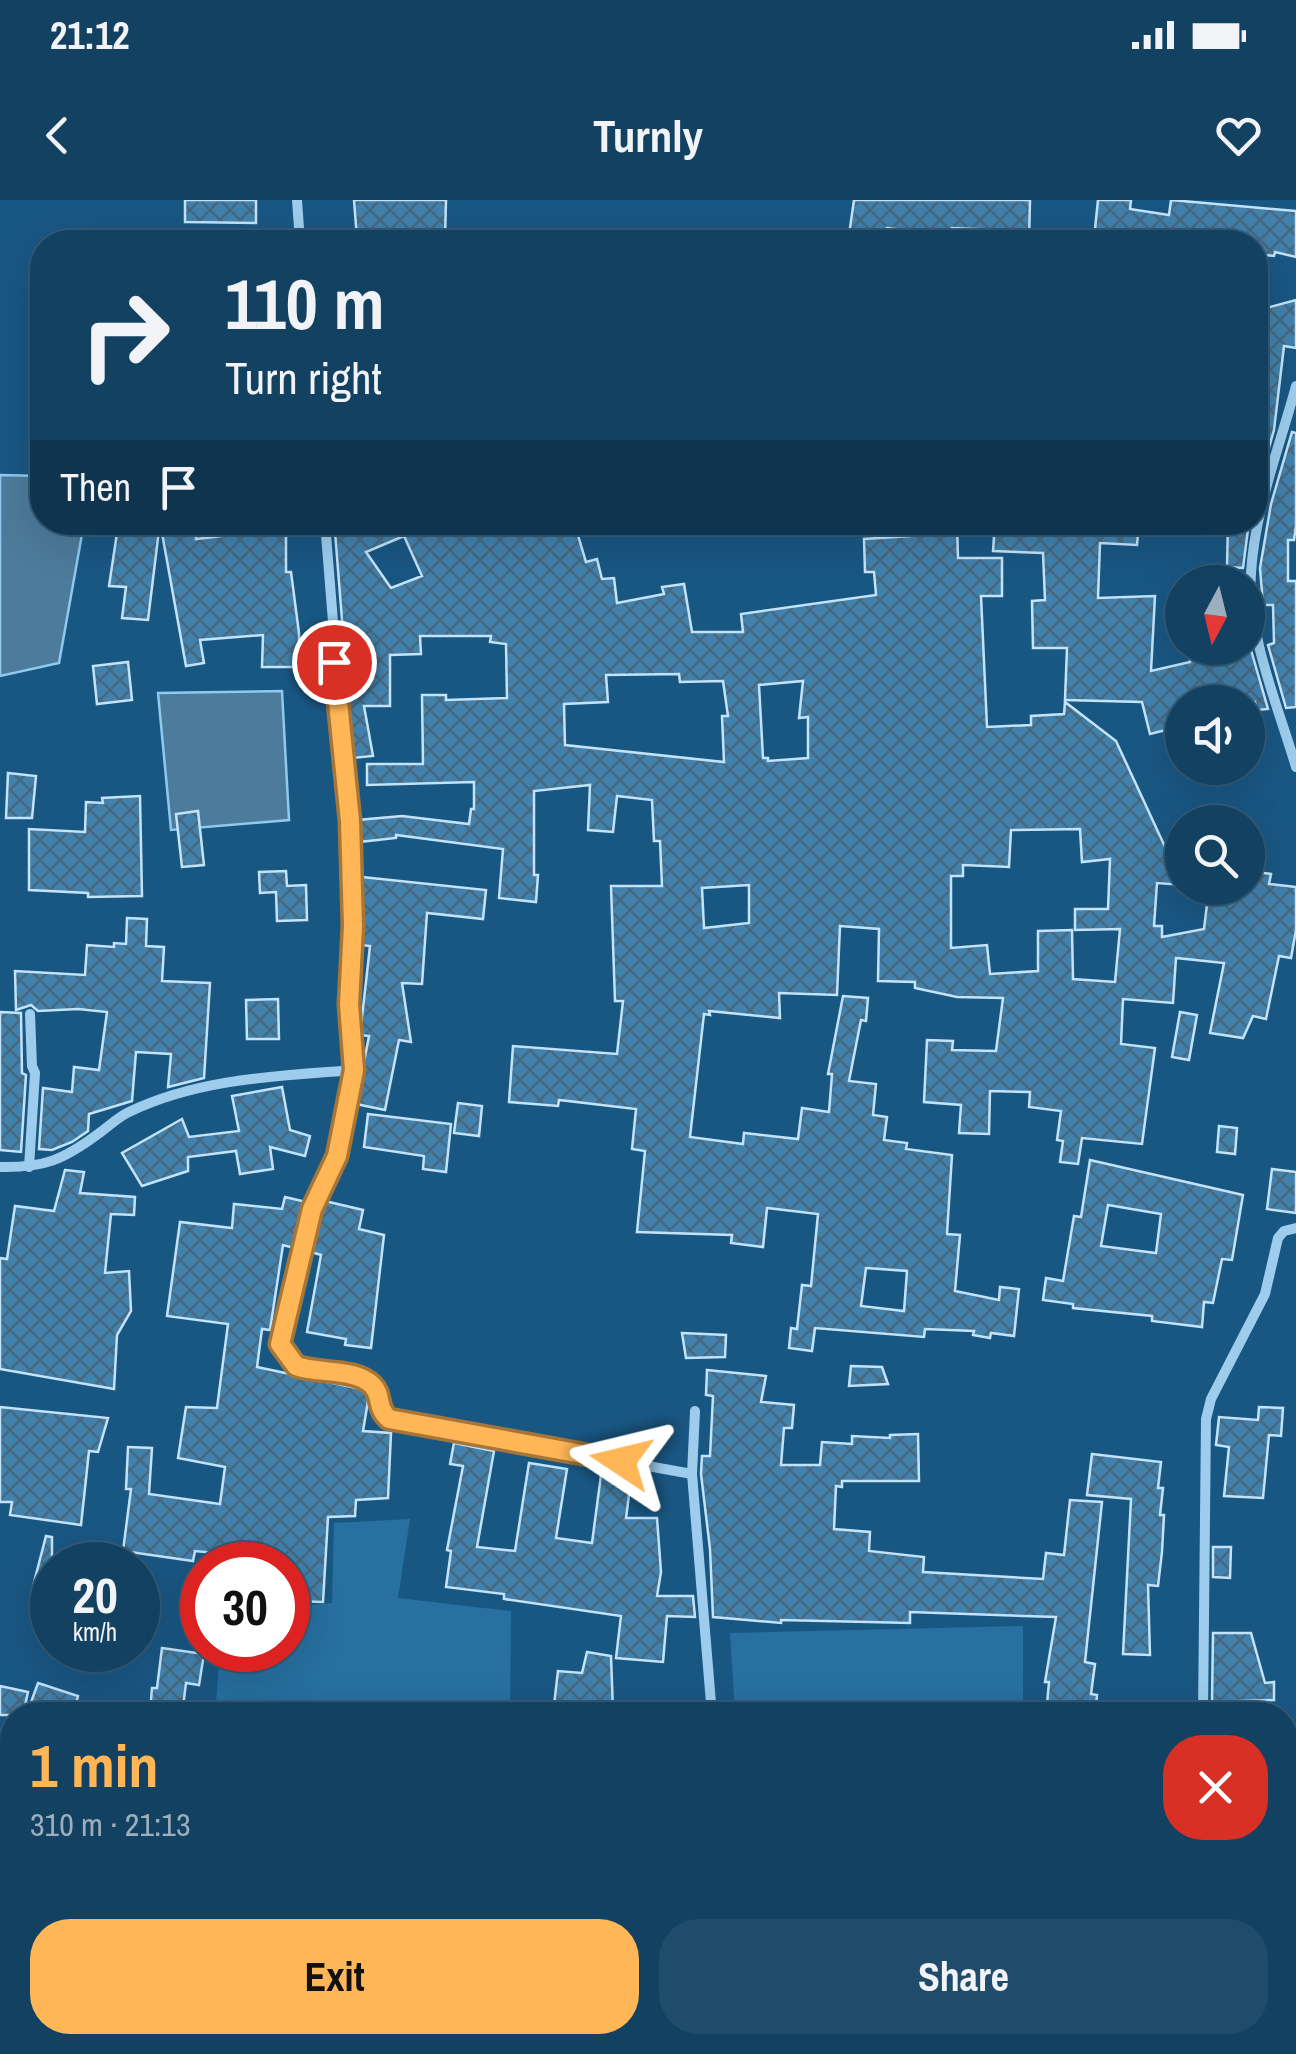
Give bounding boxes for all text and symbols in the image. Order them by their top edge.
text: 21:12 [50,10,130,61]
text: Turnly [593,105,703,166]
icon: back [30,108,85,163]
icon: heart [1211,108,1266,163]
text: 110 m [225,257,385,351]
icon: right [60,270,190,400]
text: Turn right [225,347,382,408]
icon: arrive [151,460,206,515]
text: Then [60,462,131,513]
north arrow [1165,565,1265,665]
map controls [1165,565,1265,905]
pin [292,620,377,705]
icon: arrive [307,635,362,690]
button: sound [1165,685,1265,785]
button: search [1165,805,1265,905]
position arrow [569,1409,673,1513]
speed limit sign: 30 [180,1542,310,1672]
text: 20 [72,1561,118,1629]
text: km/h [73,1615,117,1649]
text: 1 min [30,1725,159,1806]
button: close [1163,1735,1268,1840]
text: 310 m · 21:13 [30,1803,190,1846]
button: Exit [30,1919,639,2034]
button: Share [659,1919,1268,2034]

